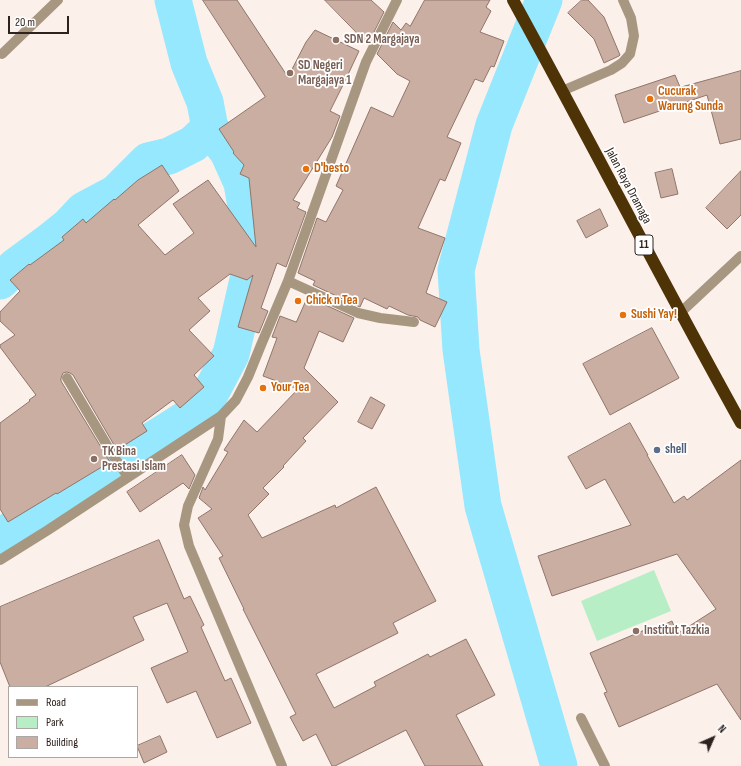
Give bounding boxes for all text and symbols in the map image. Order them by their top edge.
scale bar [10,8,71,34]
text: 20 m [15,15,35,30]
place label: SDN 2 Margajaya [344,32,420,48]
marker: SDN 2 Margajaya [331,35,341,45]
place label: SD Negeri Margajaya 1 [298,58,351,89]
marker: SD Negeri Margajaya 1 [285,68,295,78]
place label: Cucurak Warung Sunda [658,84,723,115]
marker: Cucurak Warung Sunda [645,94,655,104]
street label: Jalan Raya Dramaga [601,145,655,227]
place label: D'besto [314,161,349,177]
marker: D'besto [301,164,311,174]
road number: 11 [635,235,653,255]
place label: Chick n Tea [306,293,358,309]
marker: Chick n Tea [293,296,303,306]
place label: Sushi Yay! [631,307,677,323]
marker: Sushi Yay! [618,310,628,320]
place label: Your Tea [271,380,309,396]
marker: Your Tea [258,383,268,393]
place label: shell [665,442,687,458]
place label: TK Bina Prestasi Islam [102,444,166,475]
marker: shell [652,445,662,455]
marker: TK Bina Prestasi Islam [89,454,99,464]
place label: Institut Tazkia [644,623,710,639]
marker: Institut Tazkia [631,626,641,636]
legend [8,686,138,758]
text: Road [46,695,66,710]
text: Park [46,715,64,730]
north arrow [693,718,733,758]
text: N [715,722,729,736]
text: Building [46,735,78,750]

